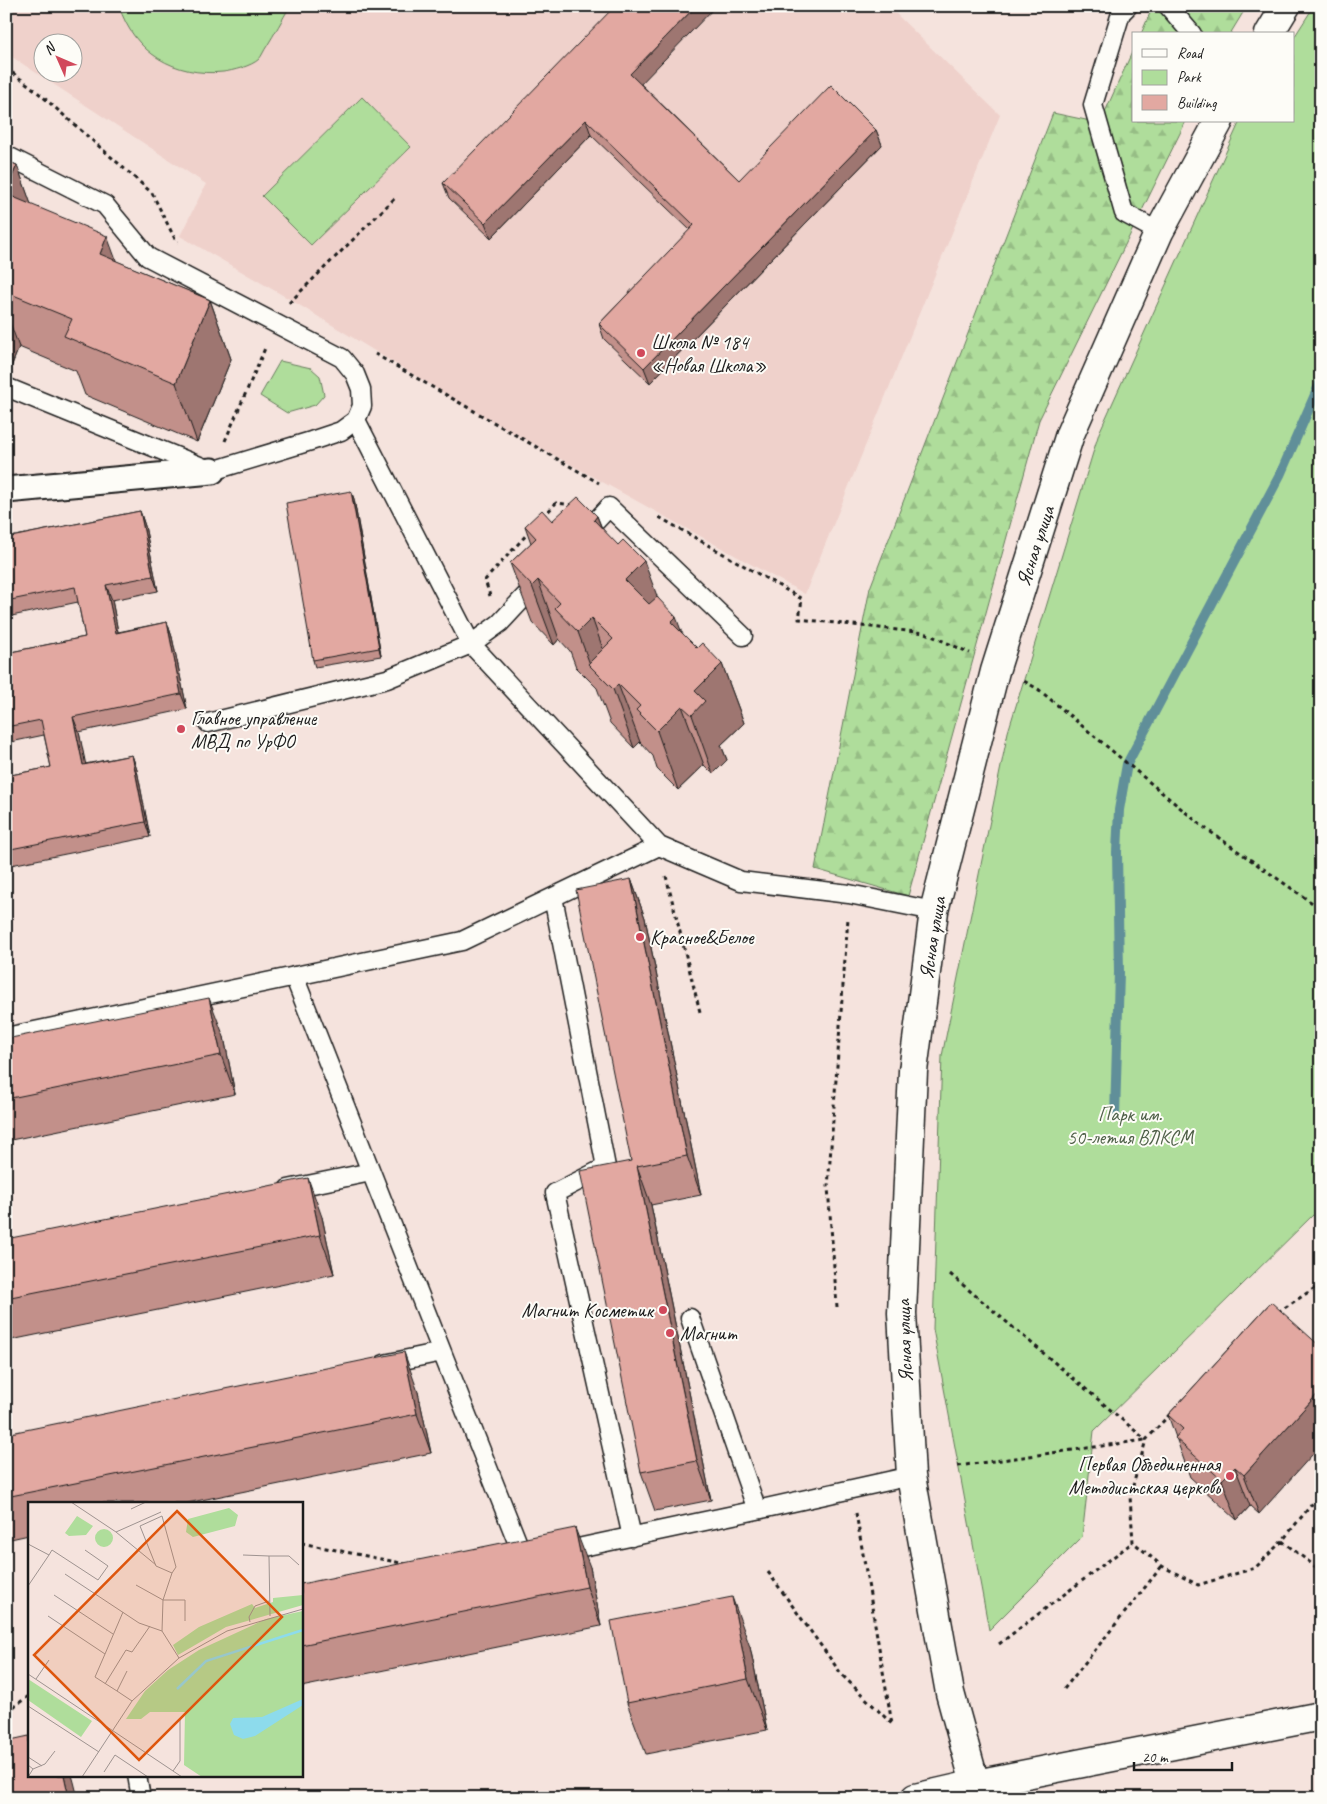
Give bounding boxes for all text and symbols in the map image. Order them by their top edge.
north arrow [32,32,82,82]
legend [1132,32,1294,122]
text: N [40,38,60,58]
text: Road [1177,44,1204,63]
text: Park [1177,68,1202,87]
text: Building [1177,94,1217,113]
place label: Школа № 184 «Новая Школа» [651,330,767,378]
marker: Школа № 184 «Новая Школа» [635,347,647,359]
street label: Ясная улица [1011,501,1061,589]
place label: Главное управление МВД по УрФО [191,706,318,754]
marker: Главное управление МВД по УрФО [175,723,187,735]
street label: Ясная улица [914,893,952,981]
place label: Красное&Белое [650,925,755,950]
marker: Красное&Белое [634,931,646,943]
park label: Парк им. 50-летия ВЛКСМ [1067,1102,1195,1150]
street label: Ясная улица [890,1297,918,1383]
place label: Магнит Косметик [522,1298,655,1323]
marker: Магнит Косметик [657,1304,669,1316]
place label: Магнит [680,1321,738,1346]
marker: Магнит [664,1327,676,1339]
place label: Первая Объединенная Методистская церковь [1069,1452,1222,1500]
marker: Первая Объединенная Методистская церковь [1224,1470,1236,1482]
inset map [28,1502,302,1776]
scale bar [1134,1739,1232,1771]
text: 20 m [1142,1748,1169,1767]

